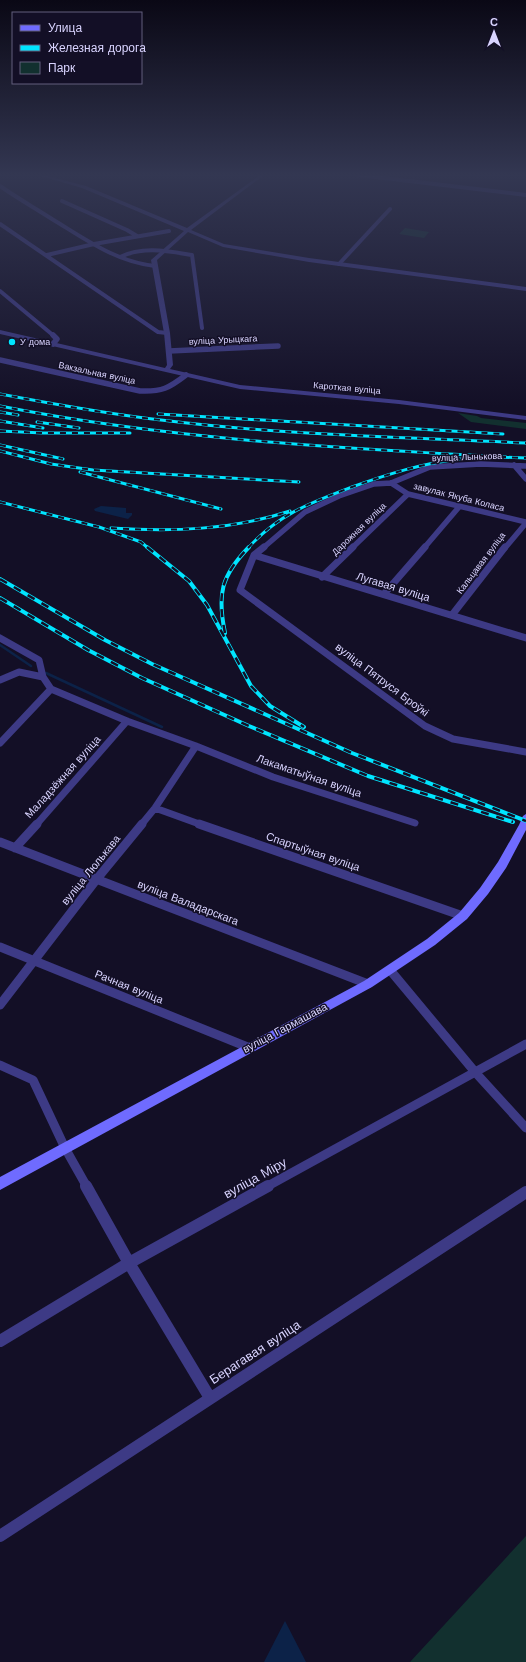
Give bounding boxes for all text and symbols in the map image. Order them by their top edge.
legend [12,12,142,84]
north arrow [474,12,514,52]
text: С [490,16,498,29]
text: Улица [48,21,82,35]
text: Железная дорога [48,41,146,55]
text: Парк [48,61,76,75]
street label: вуліца Урыцкага [189,333,257,347]
marker: У дома [7,337,17,347]
place label: У дома [20,337,50,347]
street label: Вакзальная вуліца [58,360,136,386]
street label: Кароткая вуліца [313,380,381,396]
street label: вуліца Лынькова [432,451,502,463]
street label: завулак Якуба Коласа [413,481,505,513]
street label: Дарожная вуліца [330,501,388,557]
street label: Кальцавая вуліца [455,530,507,596]
street label: Лугавая вуліца [355,570,432,605]
street label: вуліца Пятруся Броўкі [333,641,431,719]
street label: Маладзёжная вуліца [22,732,104,821]
street label: Лакаматыўная вуліца [255,752,364,800]
street label: Спартыўная вуліца [264,830,362,874]
street label: вуліца Люлькава [59,832,124,908]
street label: вуліца Валадарскага [136,878,241,929]
street label: Рачная вуліца [93,967,166,1007]
street label: вуліца Гармашава [240,1000,330,1056]
street label: вуліца Міру [221,1154,290,1201]
street label: Берагавая вуліца [207,1317,304,1387]

